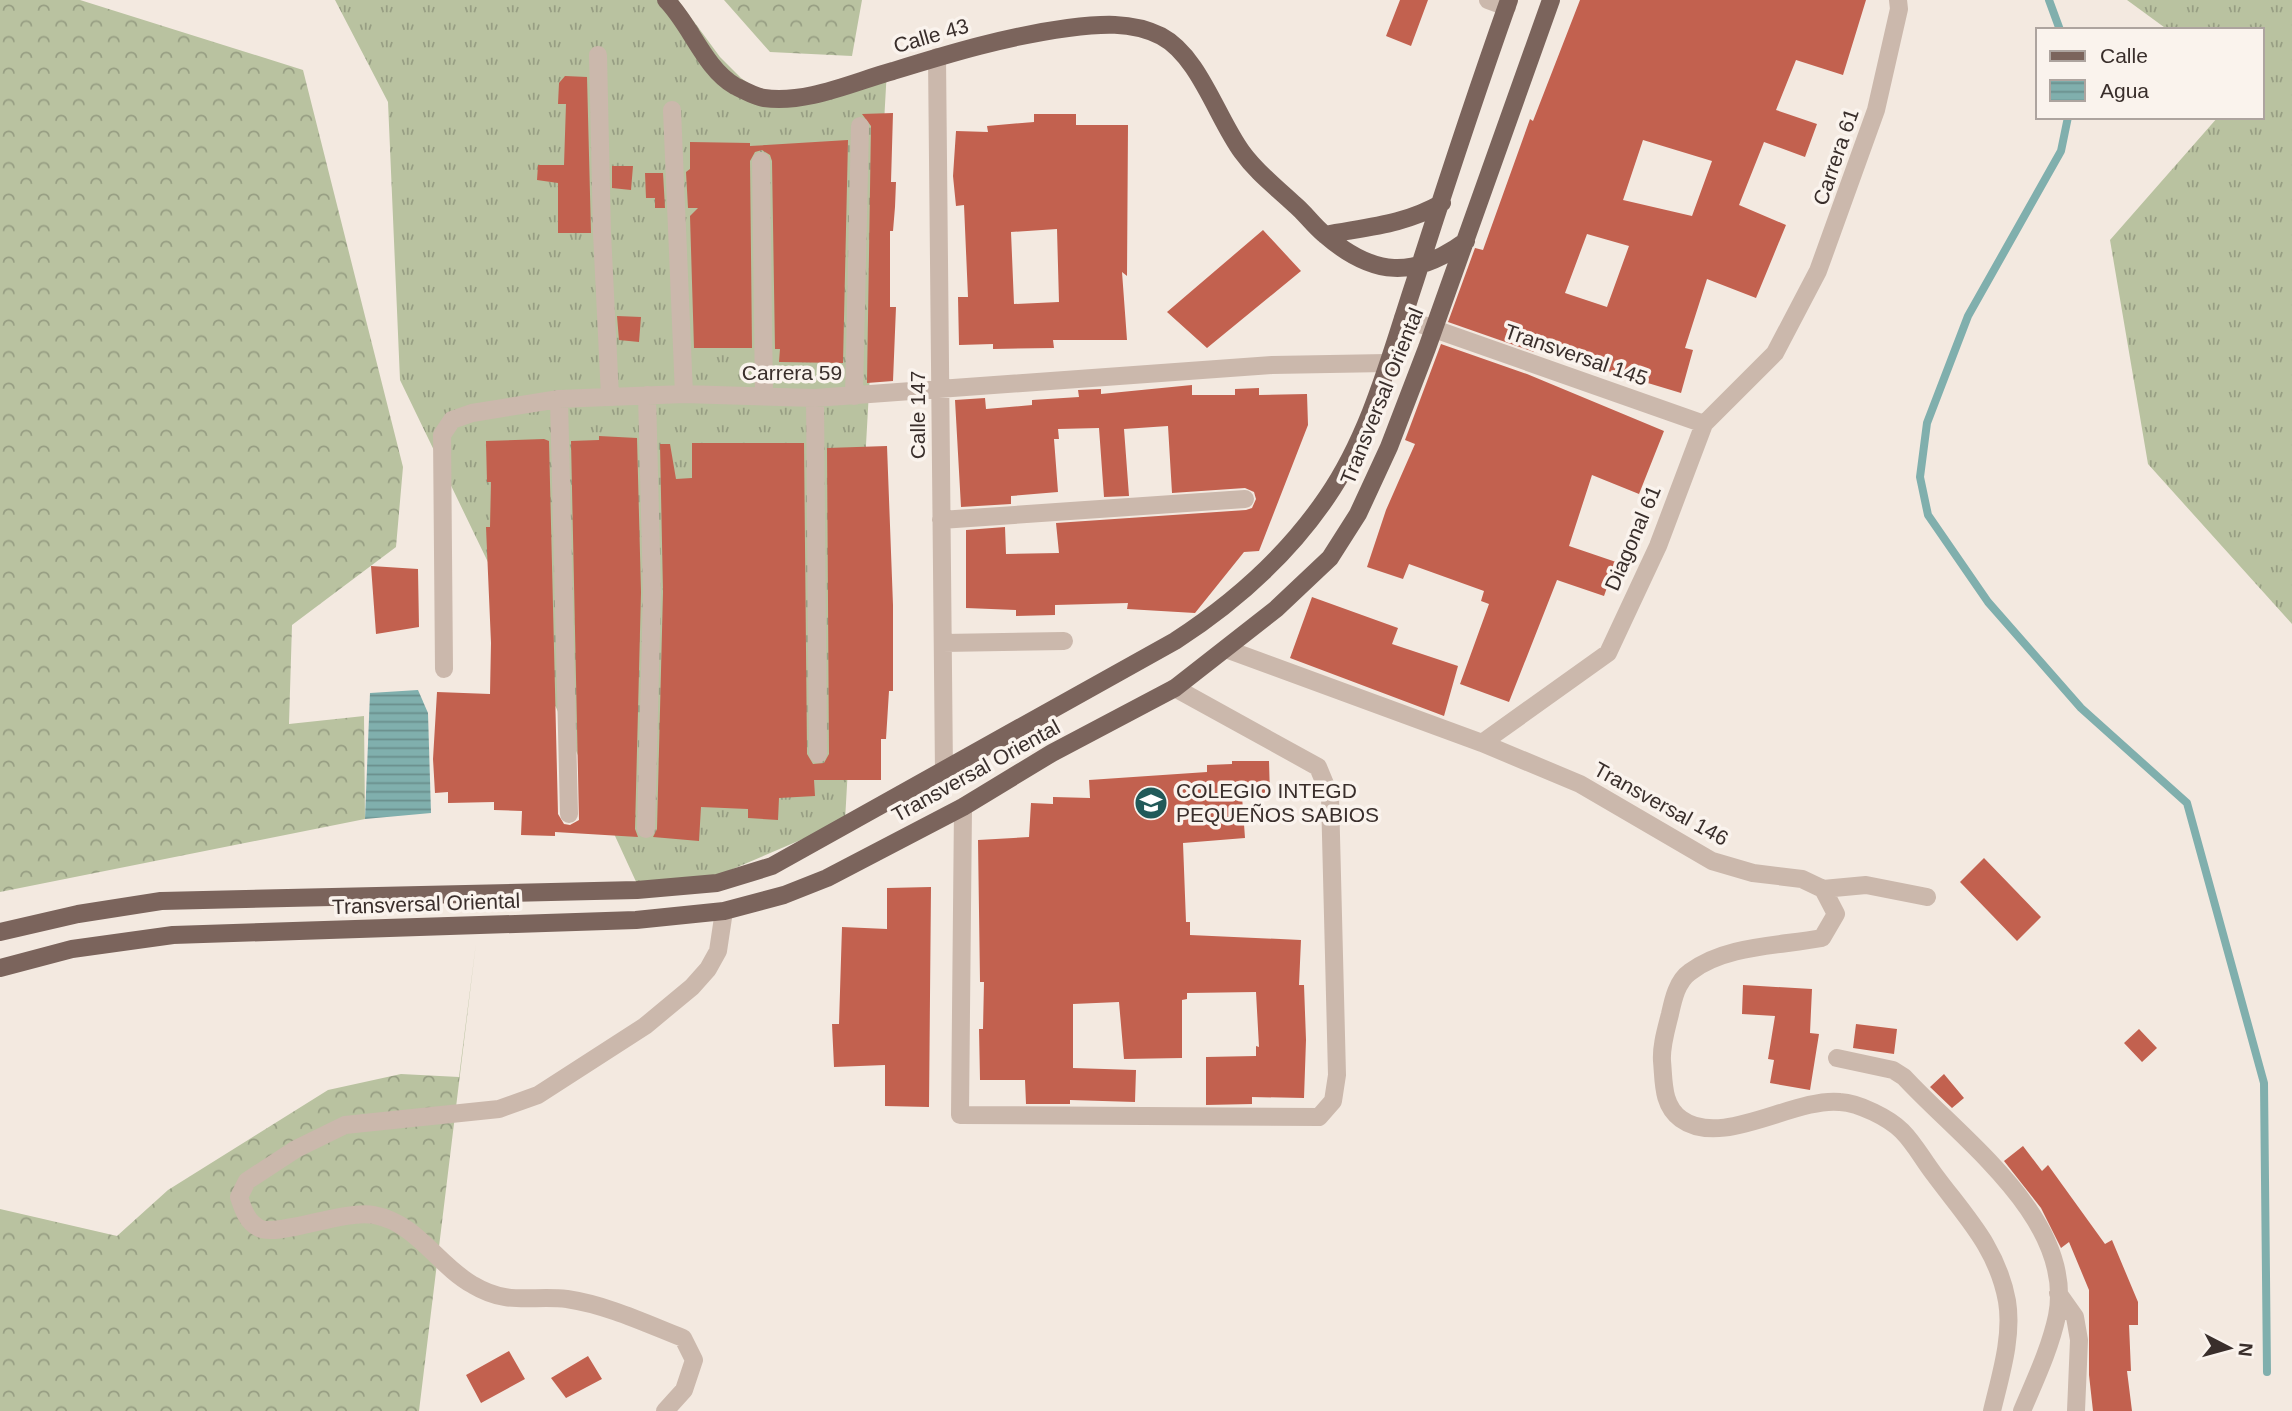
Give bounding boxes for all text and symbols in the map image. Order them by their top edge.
street label: Calle 43 [891,14,971,57]
legend [2036,28,2264,119]
text: Calle [2100,44,2148,67]
text: Agua [2100,79,2149,102]
street label: Carrera 61 [1808,106,1863,208]
street label: Transversal Oriental [1336,304,1427,487]
street label: Transversal 145 [1502,319,1651,390]
street label: Carrera 59 [742,361,842,384]
street label: Calle 147 [906,371,929,459]
street label: Diagonal 61 [1600,482,1665,594]
street label: Transversal Oriental [888,715,1064,826]
street label: Transversal 146 [1590,757,1732,850]
place label: COLEGIO INTEGD PEQUEÑOS SABIOS [1176,779,1379,826]
school or university icon: COLEGIO INTEGD PEQUEÑOS SABIOS [1132,784,1170,822]
street label: Transversal Oriental [331,889,520,918]
north arrow [2194,1313,2264,1383]
text: N [2234,1342,2257,1358]

